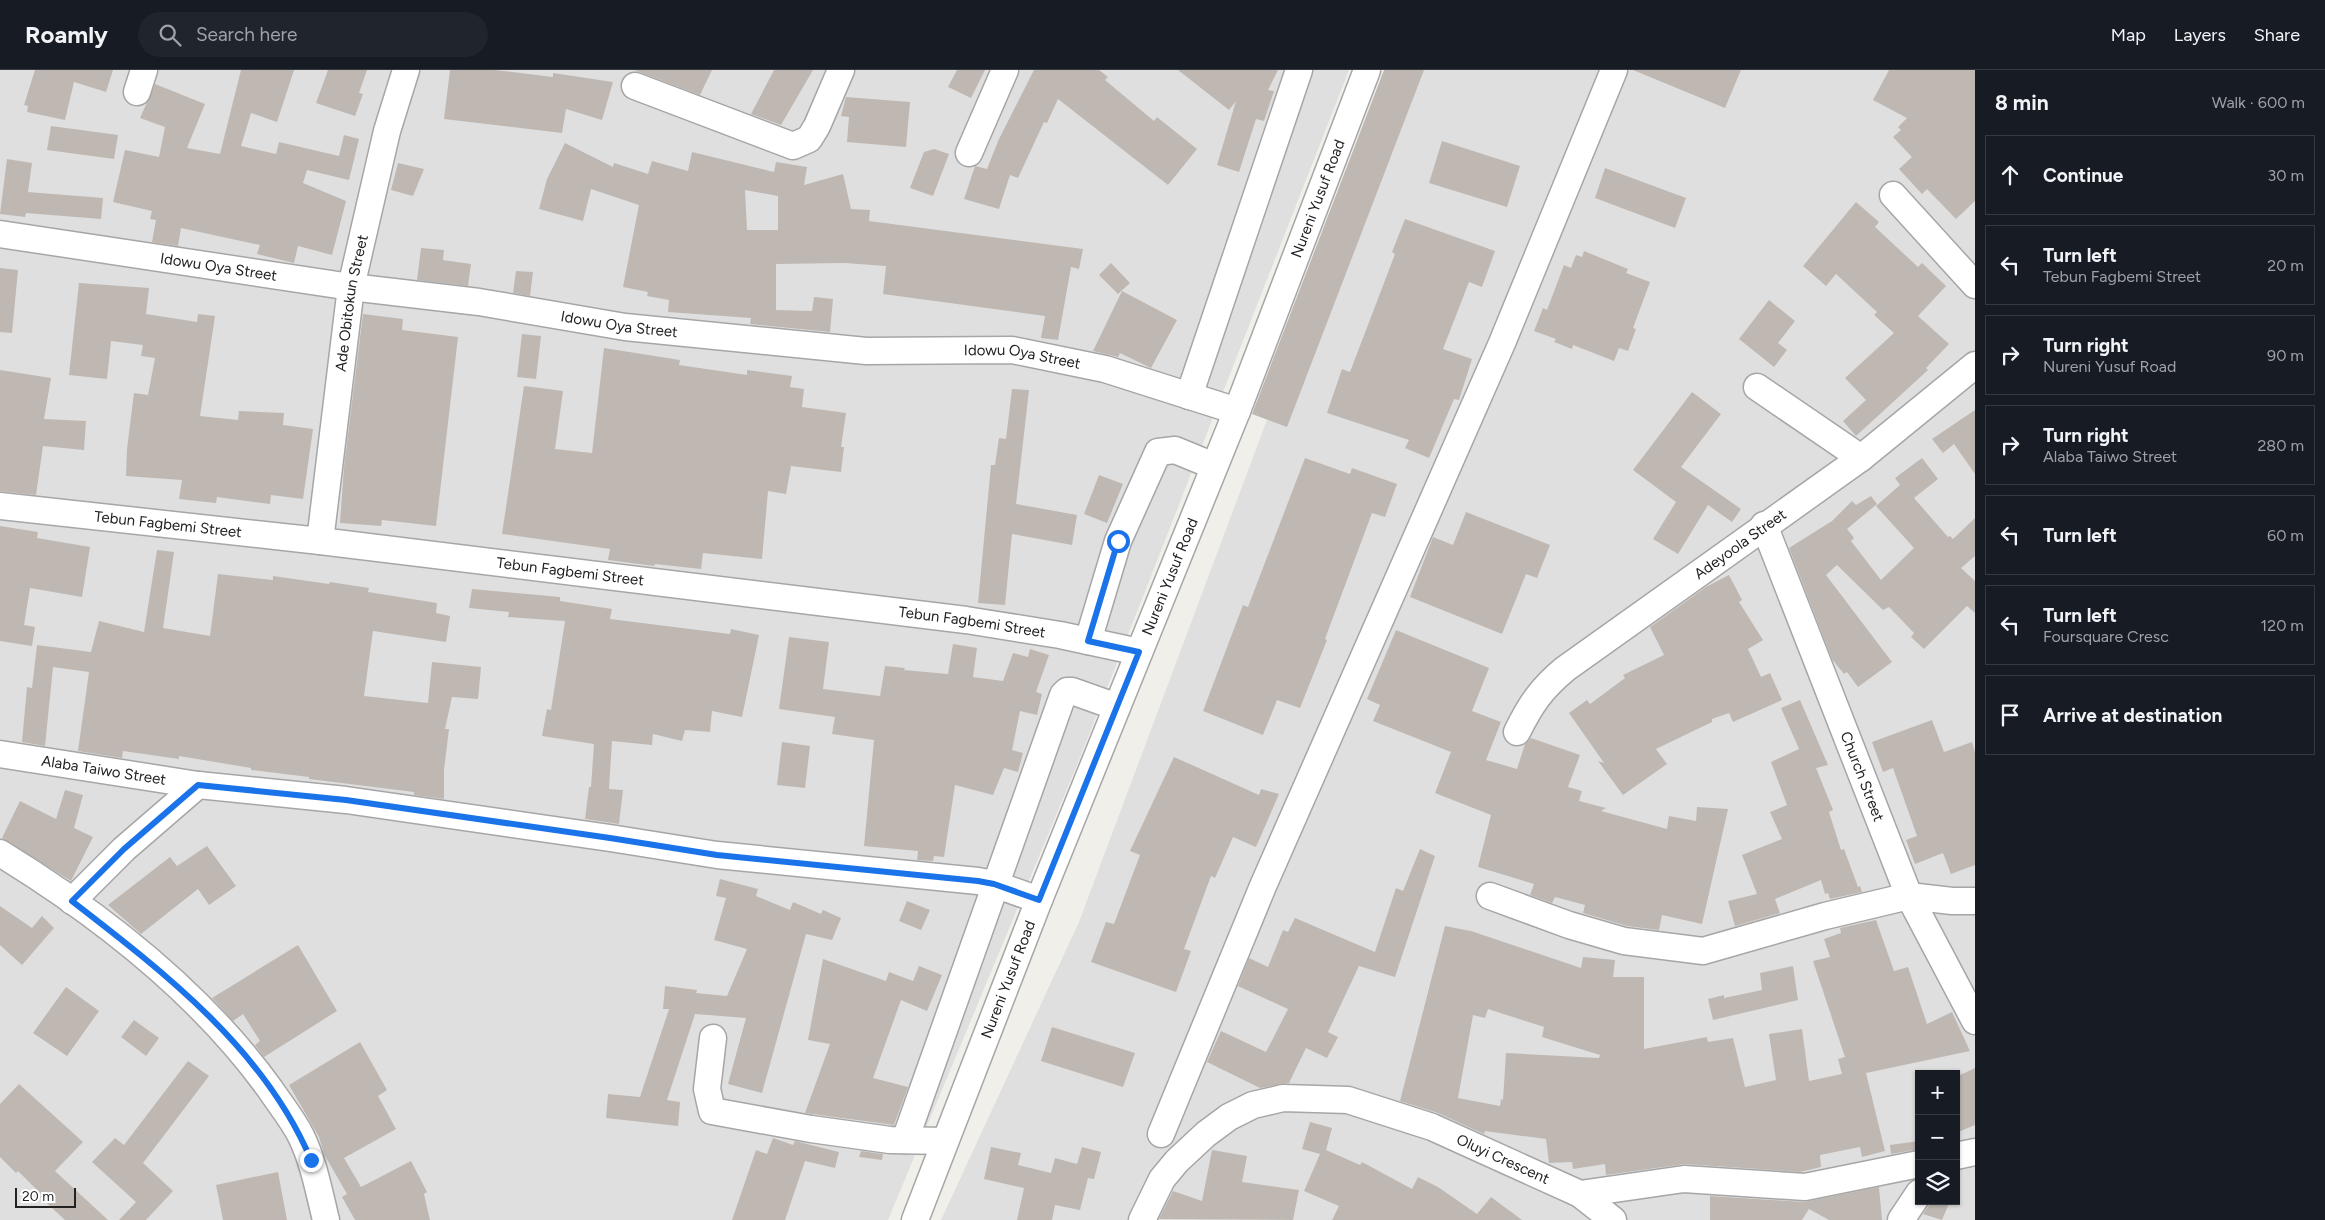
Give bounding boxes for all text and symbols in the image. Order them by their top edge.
search box [138,12,488,57]
text: Roamly [25,20,108,49]
icon: search [156,21,184,49]
text: Search here [196,23,297,46]
text: Map [2111,24,2146,46]
text: Layers [2174,24,2226,46]
text: Share [2254,24,2300,46]
text: 8 min [1995,90,2049,115]
text: Walk · 600 m [2212,93,2305,112]
street label: Nureni Yusuf Road [1287,137,1349,260]
icon: ahead [1996,161,2024,189]
text: Continue [2043,164,2123,187]
text: 30 m [2267,166,2304,185]
street label: Ade Obitokun Street [332,232,372,373]
text: Turn left [2043,244,2117,267]
street label: Idowu Oya Street [159,249,279,285]
icon: left [1996,251,2024,279]
text: 20 m [2267,256,2304,275]
text: Tebun Fagbemi Street [2043,267,2201,286]
street label: Idowu Oya Street [559,307,679,341]
text: Turn right [2043,334,2129,357]
street label: Idowu Oya Street [964,341,1083,373]
icon: right [1996,341,2024,369]
text: 90 m [2267,346,2304,365]
text: Nureni Yusuf Road [2043,357,2176,376]
text: Turn right [2043,424,2129,447]
icon: right [1996,431,2024,459]
text: 280 m [2257,436,2304,455]
text: Alaba Taiwo Street [2043,447,2177,466]
street label: Adeyoola Street [1691,505,1790,583]
street label: Tebun Fagbemi Street [93,507,243,541]
street label: Nureni Yusuf Road [1138,515,1202,638]
icon: left [1996,521,2024,549]
text: Turn left [2043,524,2117,547]
text: 60 m [2267,526,2304,545]
route start [1107,530,1130,553]
street label: Tebun Fagbemi Street [495,554,645,590]
street label: Tebun Fagbemi Street [898,603,1047,642]
text: Turn left [2043,604,2117,627]
icon: left [1996,611,2024,639]
text: 120 m [2261,616,2304,635]
text: Foursquare Cresc [2043,627,2169,646]
icon: arrive [1996,701,2024,729]
text: Arrive at destination [2043,704,2222,727]
street label: Church Street [1837,729,1888,824]
street label: Alaba Taiwo Street [40,752,168,789]
street label: Nureni Yusuf Road [977,918,1039,1041]
map controls [1915,1070,1960,1205]
button: + [1915,1070,1960,1115]
button: − [1915,1115,1960,1160]
street label: Oluyi Crescent [1454,1130,1552,1188]
route end [300,1149,323,1172]
button: layers [1915,1160,1960,1205]
scale bar [15,1185,76,1208]
text: 20 m [22,1188,54,1205]

